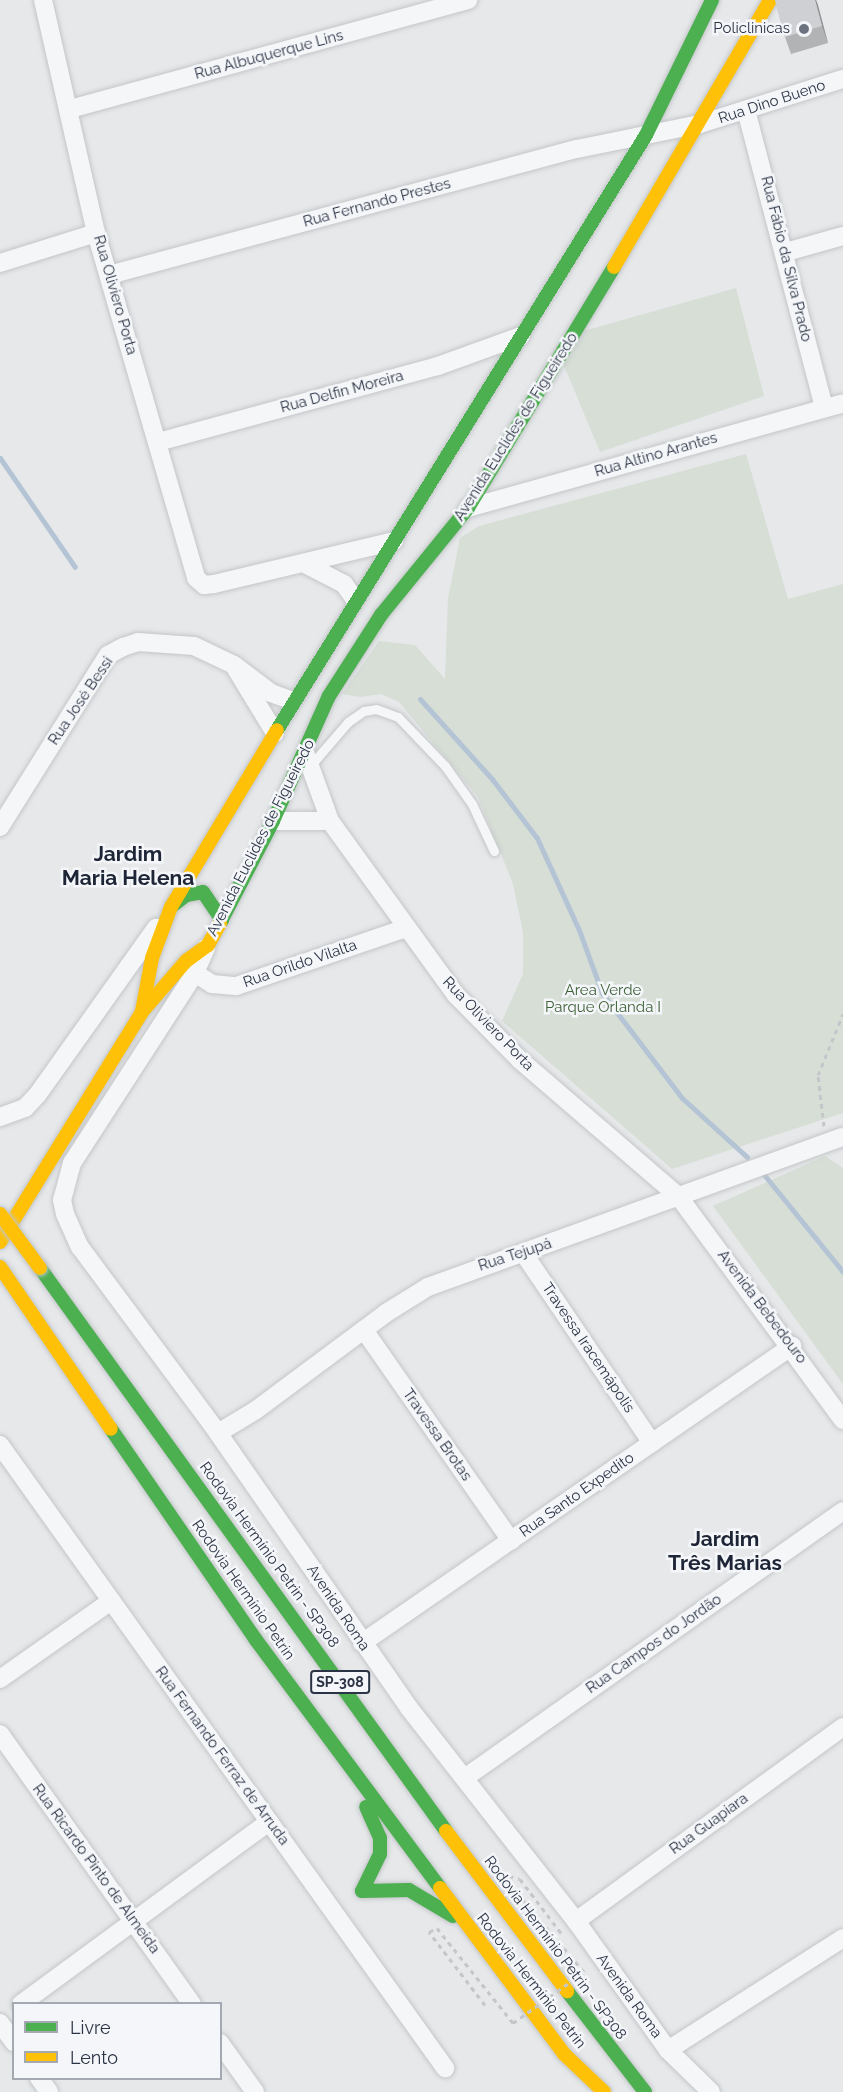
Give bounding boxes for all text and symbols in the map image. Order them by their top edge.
place label: Policlinicas [713,20,790,38]
marker: Policlinicas [795,20,813,38]
street label: Rua Albuquerque Lins [192,26,346,84]
street label: Rua Dino Bueno [716,76,828,128]
street label: Rua Fábio da Silva Prado [757,174,815,344]
street label: Rua Fernando Prestes [301,175,453,231]
street label: Rua Oliviero Porta [89,233,141,357]
street label: Avenida Euclides de Figueiredo [450,330,582,524]
street label: Rua Delfin Moreira [278,367,406,417]
street label: Rua Altino Arantes [592,429,720,481]
street label: Rua José Bessi [45,653,117,749]
street label: Avenida Euclides de Figueiredo [203,737,319,939]
district label: Jardim Maria Helena [62,841,194,891]
street label: Rua Orildo Vilalta [241,936,359,992]
street label: Rua Oliviero Porta [439,973,537,1075]
park label: Area Verde Parque Orlanda I [545,981,661,1016]
street label: Rua Tejupá [476,1235,554,1275]
street label: Avenida Bebedouro [713,1247,811,1367]
street label: Travessa Iracemápolis [538,1280,638,1416]
street label: Travessa Brotas [399,1385,475,1485]
street label: Rua Santo Expedito [516,1449,638,1541]
street label: Rodovia Hermínio Petrin - SP308 [196,1459,342,1651]
street label: Rodovia Hermínio Petrin [188,1517,298,1663]
district label: Jardim Três Marias [668,1526,782,1576]
street label: Avenida Roma [303,1562,373,1654]
street label: Rua Campos do Jordão [583,1590,725,1698]
street label: Rua Fernando Ferraz de Arruda [151,1663,293,1849]
road number: SP-308 [310,1671,370,1693]
street label: Rua Ricardo Pinto de Almeida [28,1781,164,1957]
street label: Rua Guapiara [666,1790,752,1858]
street label: Rodovia Hermínio Petrin - SP308 [480,1853,630,2043]
street label: Rodovia Hermínio Petrin [473,1910,589,2052]
street label: Avenida Roma [592,1950,666,2042]
legend [12,2002,222,2080]
text: Livre [70,2017,111,2038]
text: Lento [70,2047,118,2068]

